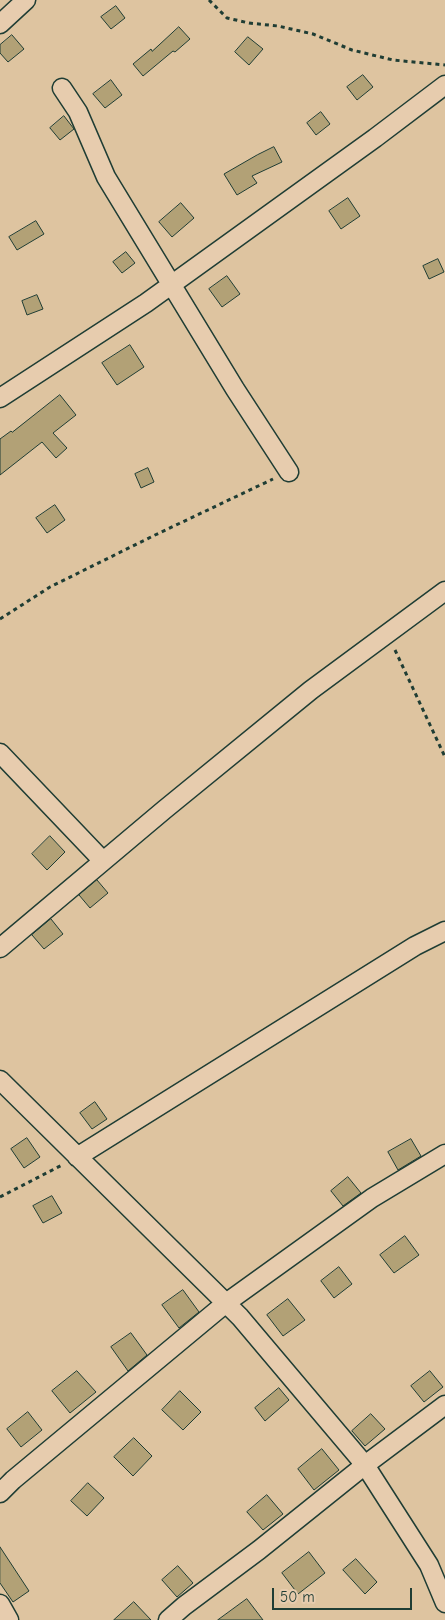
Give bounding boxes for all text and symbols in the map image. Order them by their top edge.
scale bar [275,1578,415,1610]
text: 50 m [280,1588,315,1606]

